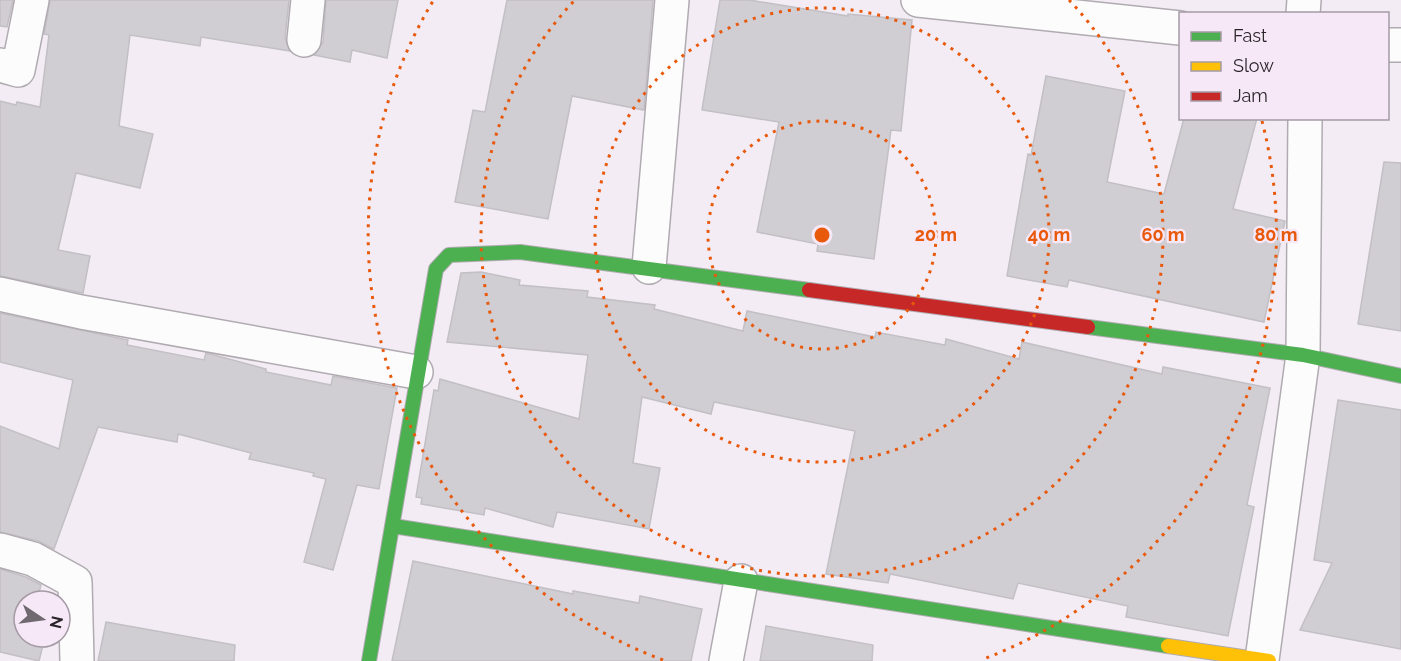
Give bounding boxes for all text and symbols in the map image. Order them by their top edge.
legend [1179,12,1389,120]
text: Fast [1233,25,1267,46]
text: Slow [1233,55,1274,76]
text: Jam [1233,85,1268,106]
text: 20 m [915,224,957,245]
text: 40 m [1028,224,1070,245]
text: 60 m [1141,224,1185,245]
text: 80 m [1254,224,1298,245]
centre of rings [812,225,832,245]
north arrow [12,589,72,649]
text: N [45,614,67,630]

